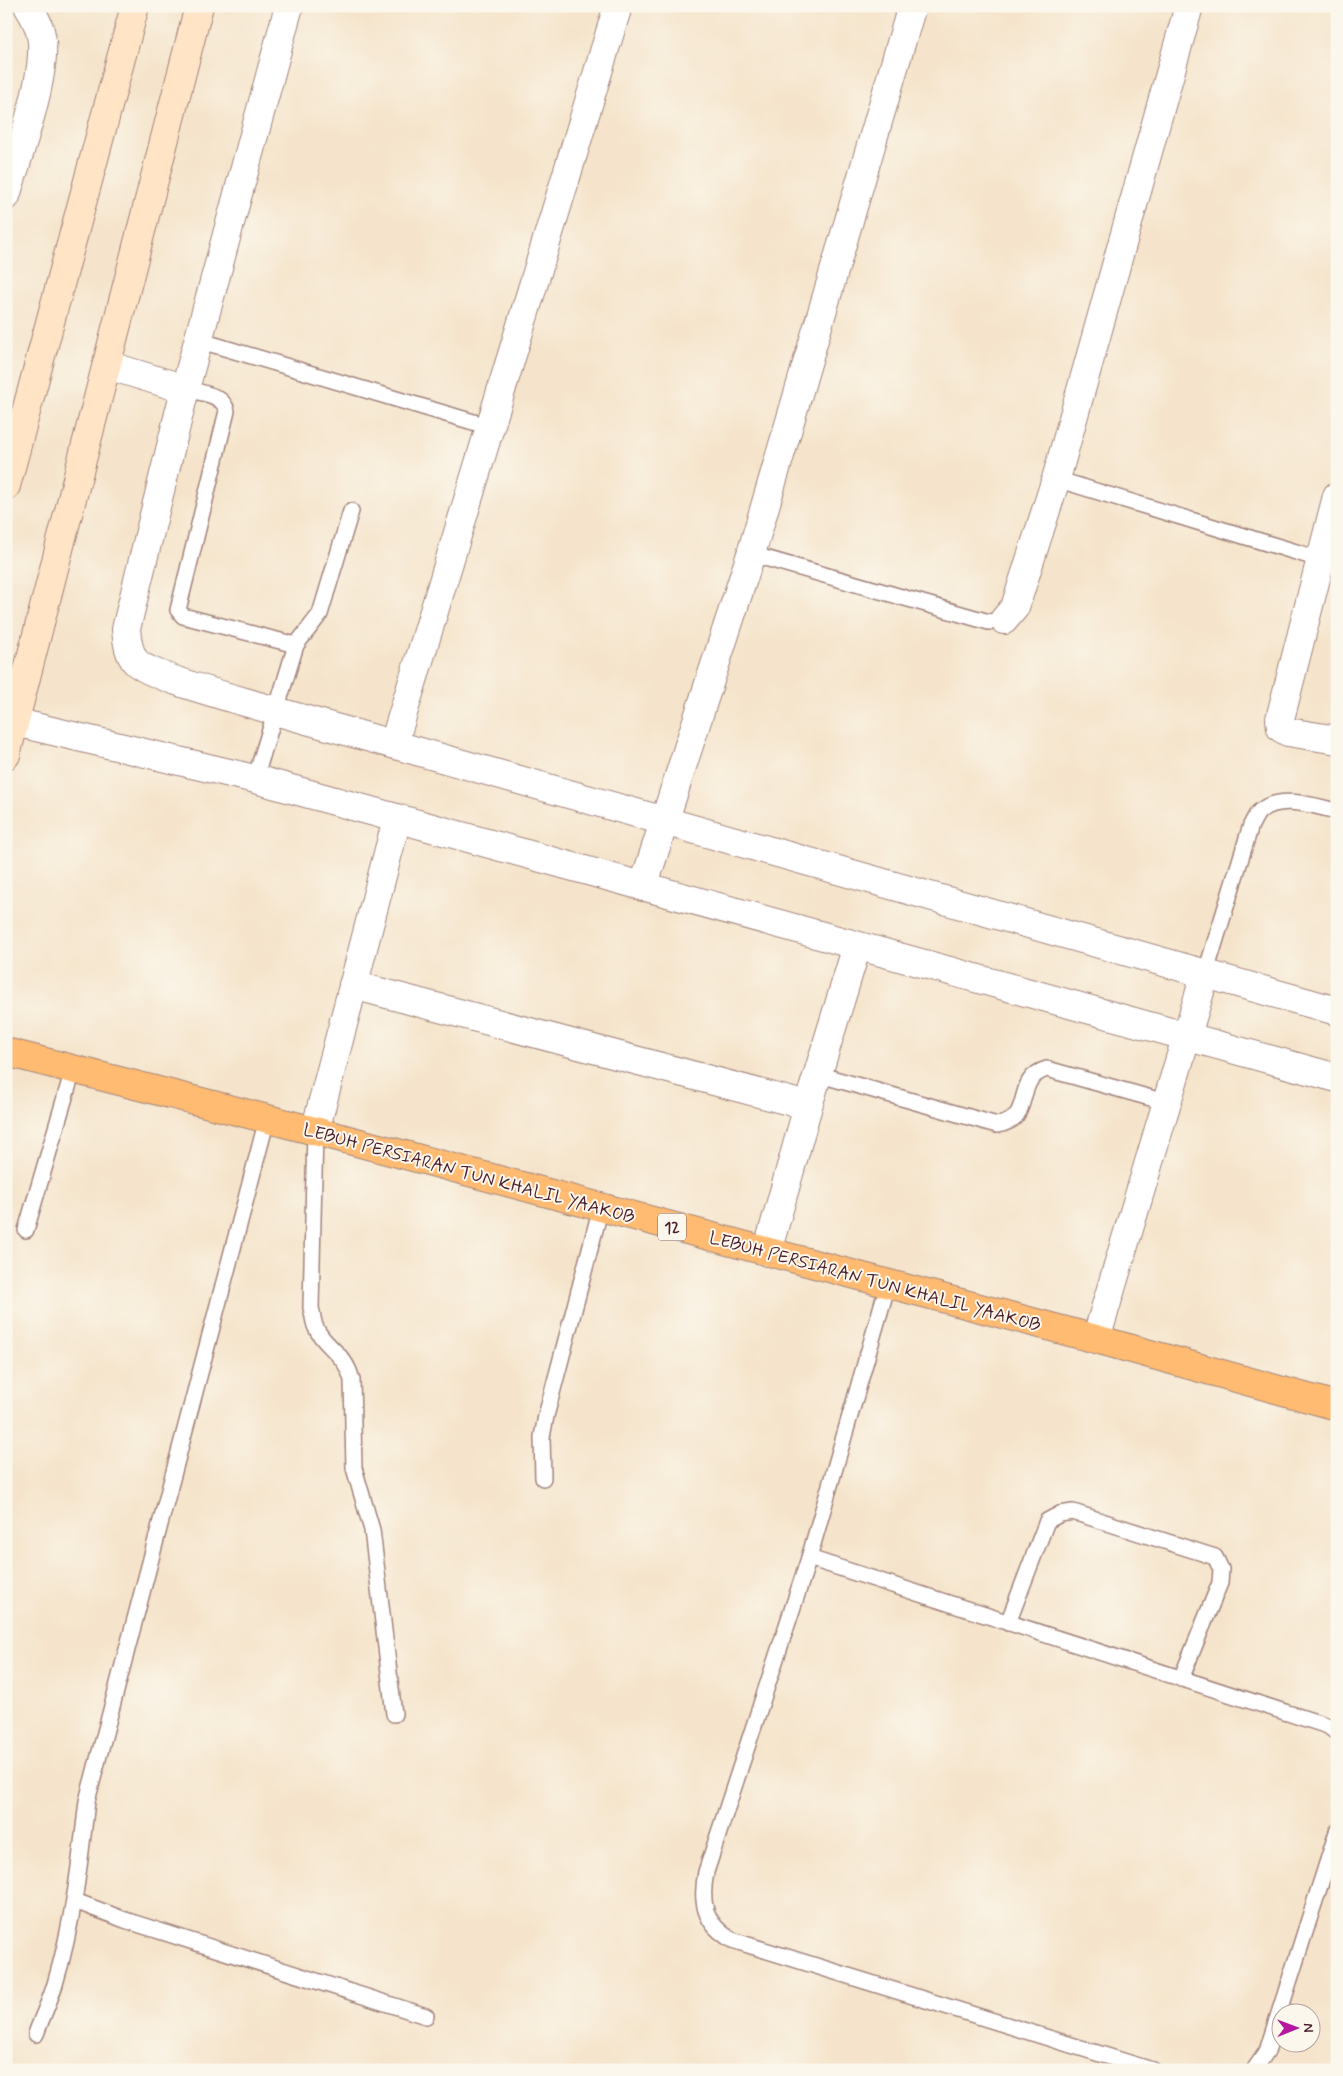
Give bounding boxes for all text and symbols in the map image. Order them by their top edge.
street label: LEBUH PERSIARAN TUN KHALIL YAAKOB [300,1118,637,1230]
road number: 12 [658,1214,686,1240]
street label: LEBUH PERSIARAN TUN KHALIL YAAKOB [706,1226,1043,1338]
north arrow [1270,2004,1320,2054]
text: N [1299,2023,1317,2033]

